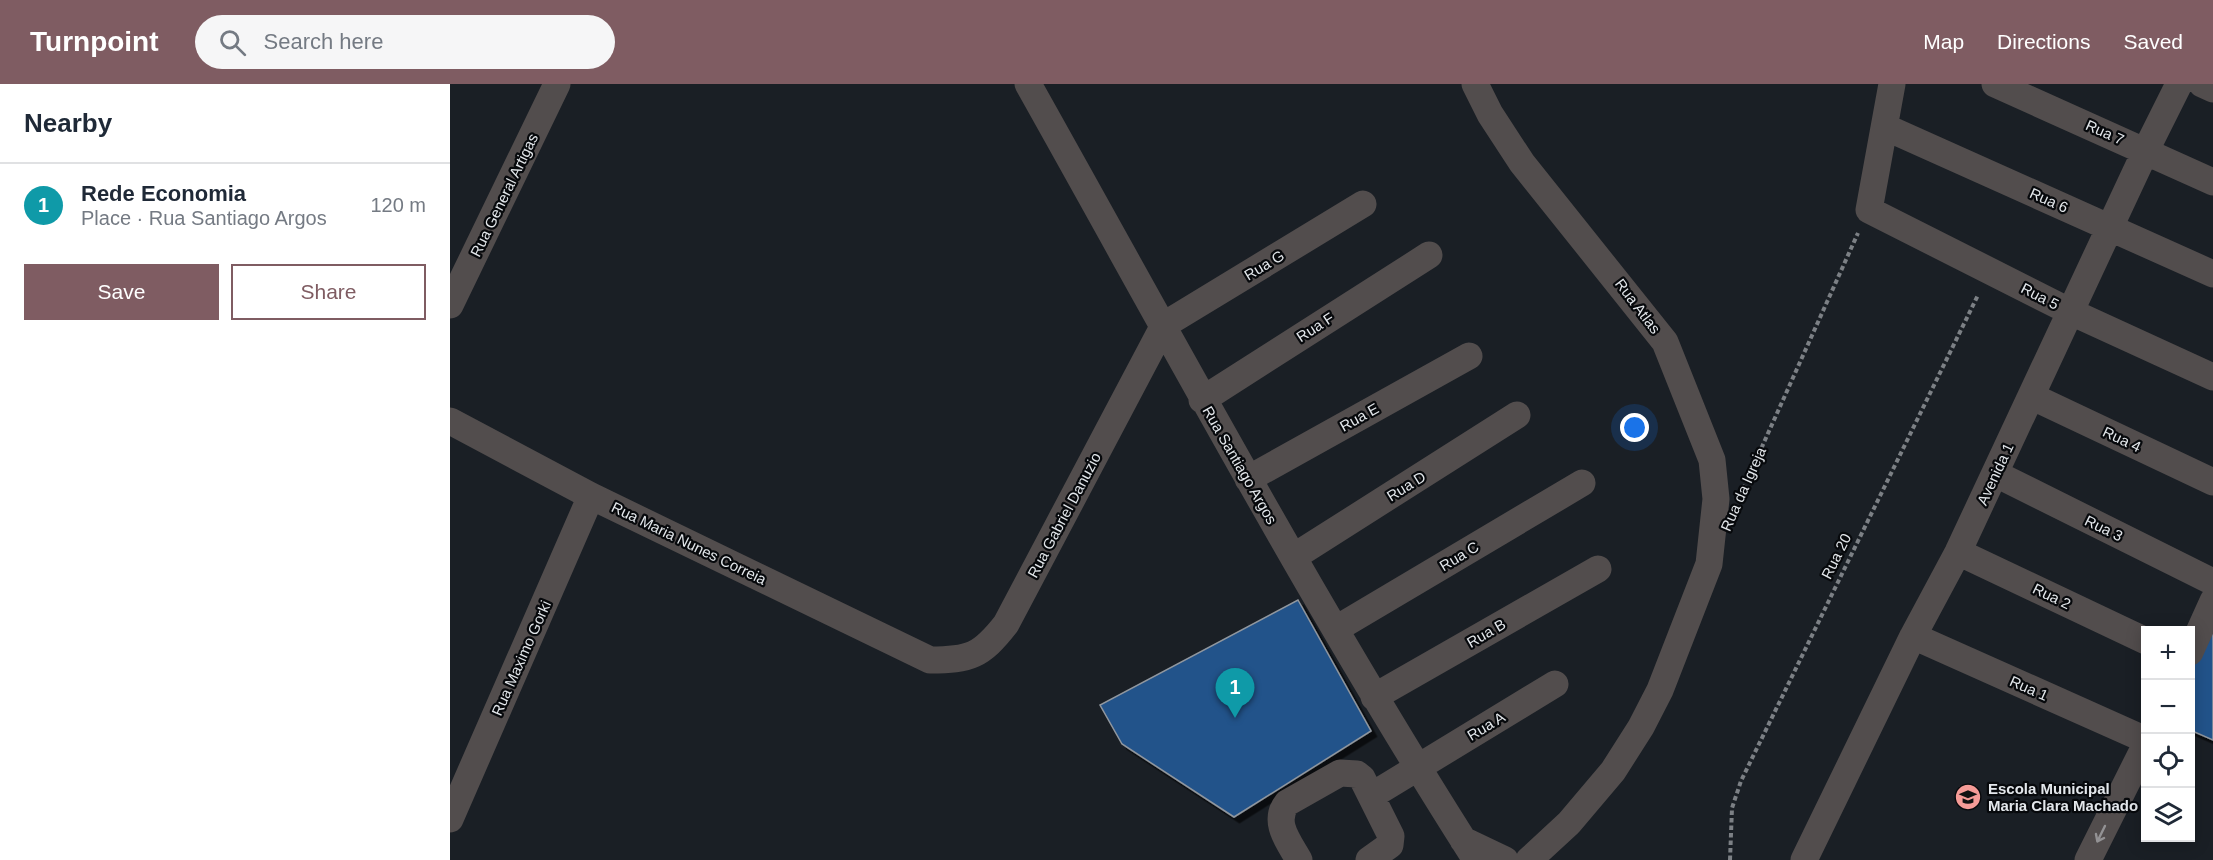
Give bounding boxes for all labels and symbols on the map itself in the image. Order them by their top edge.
street label: Rua 7 [2083,116,2127,148]
street label: Rua General Artigas [467,131,541,259]
street label: Rua 6 [2027,184,2071,216]
street label: Rua G [1241,247,1287,283]
street label: Rua Atlas [1612,275,1664,337]
street label: Rua 5 [2018,279,2062,313]
street label: Rua F [1293,309,1337,345]
street label: Rua E [1337,399,1381,435]
street label: Rua Santiago Argos [1199,403,1281,527]
your location [1620,413,1649,442]
street label: Rua 4 [2100,423,2144,455]
street label: Avenida 1 [1973,440,2017,508]
street label: Rua da Igreja [1717,444,1769,534]
street label: Rua Gabriel Danuzio [1024,450,1104,580]
street label: Rua D [1383,467,1429,504]
street label: Rua Maria Nunes Correia [609,498,770,588]
street label: Rua 3 [2082,512,2126,544]
street label: Rua 20 [1818,531,1854,581]
street label: Rua C [1436,538,1482,574]
street label: Rua 2 [2030,580,2074,612]
street label: Rua Maximo Gorki [488,598,554,718]
street label: Rua B [1464,615,1508,651]
pin: 1 [1216,668,1254,718]
street label: Rua 1 [2007,672,2051,704]
street label: Rua A [1464,708,1508,744]
place label: Escola Municipal Maria Clara Machado [1988,780,2138,814]
school or university icon: Escola Municipal Maria Clara Machado [1953,782,1983,812]
one-way arrow [2095,825,2107,843]

